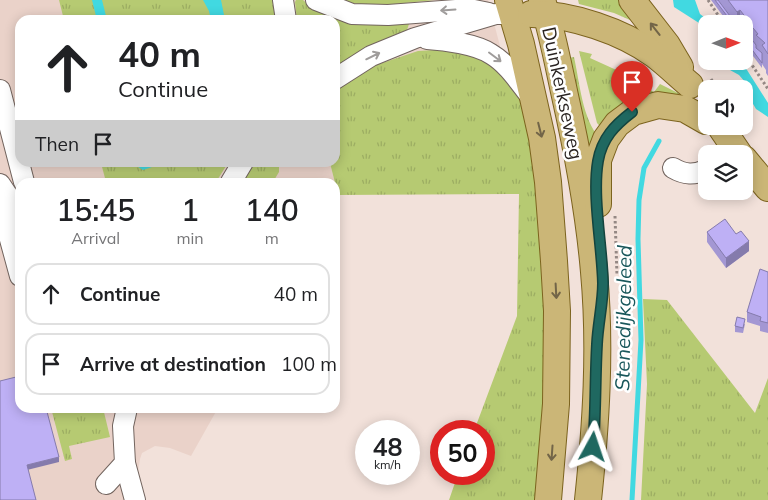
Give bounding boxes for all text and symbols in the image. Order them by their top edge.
one-way arrow [440,6,456,15]
north arrow [698,15,752,70]
map controls [698,15,753,200]
one-way arrow [649,23,660,36]
street label: Duinkerkseweg [537,24,589,162]
text: 40 m [118,32,201,76]
icon: ahead [35,35,100,100]
one-way arrow [366,50,381,60]
one-way arrow [488,52,502,62]
pin [611,61,653,112]
icon: arrive [618,68,646,96]
text: Continue [118,75,208,103]
button: sound [698,80,753,135]
one-way arrow [536,121,545,137]
icon: arrive [89,130,117,158]
text: Then [35,132,79,156]
button: layers [698,145,753,200]
text: 15:45 [56,191,135,229]
text: 1 [181,191,199,229]
text: 140 [245,191,299,229]
text: Arrival [71,228,120,248]
text: min [176,228,204,248]
text: m [265,228,279,248]
water label: Stenedijkgeleed [609,245,637,391]
icon: ahead [37,280,65,308]
text: Continue [80,282,160,306]
text: 40 m [274,282,318,306]
one-way arrow [552,283,561,299]
icon: arrive [37,350,65,378]
text: Arrive at destination [80,352,266,376]
text: 100 m [281,352,337,376]
speed limit sign: 50 [430,420,495,485]
position arrow [566,420,618,472]
text: 48 [372,431,403,462]
one-way arrow [548,445,557,461]
text: km/h [374,457,401,472]

